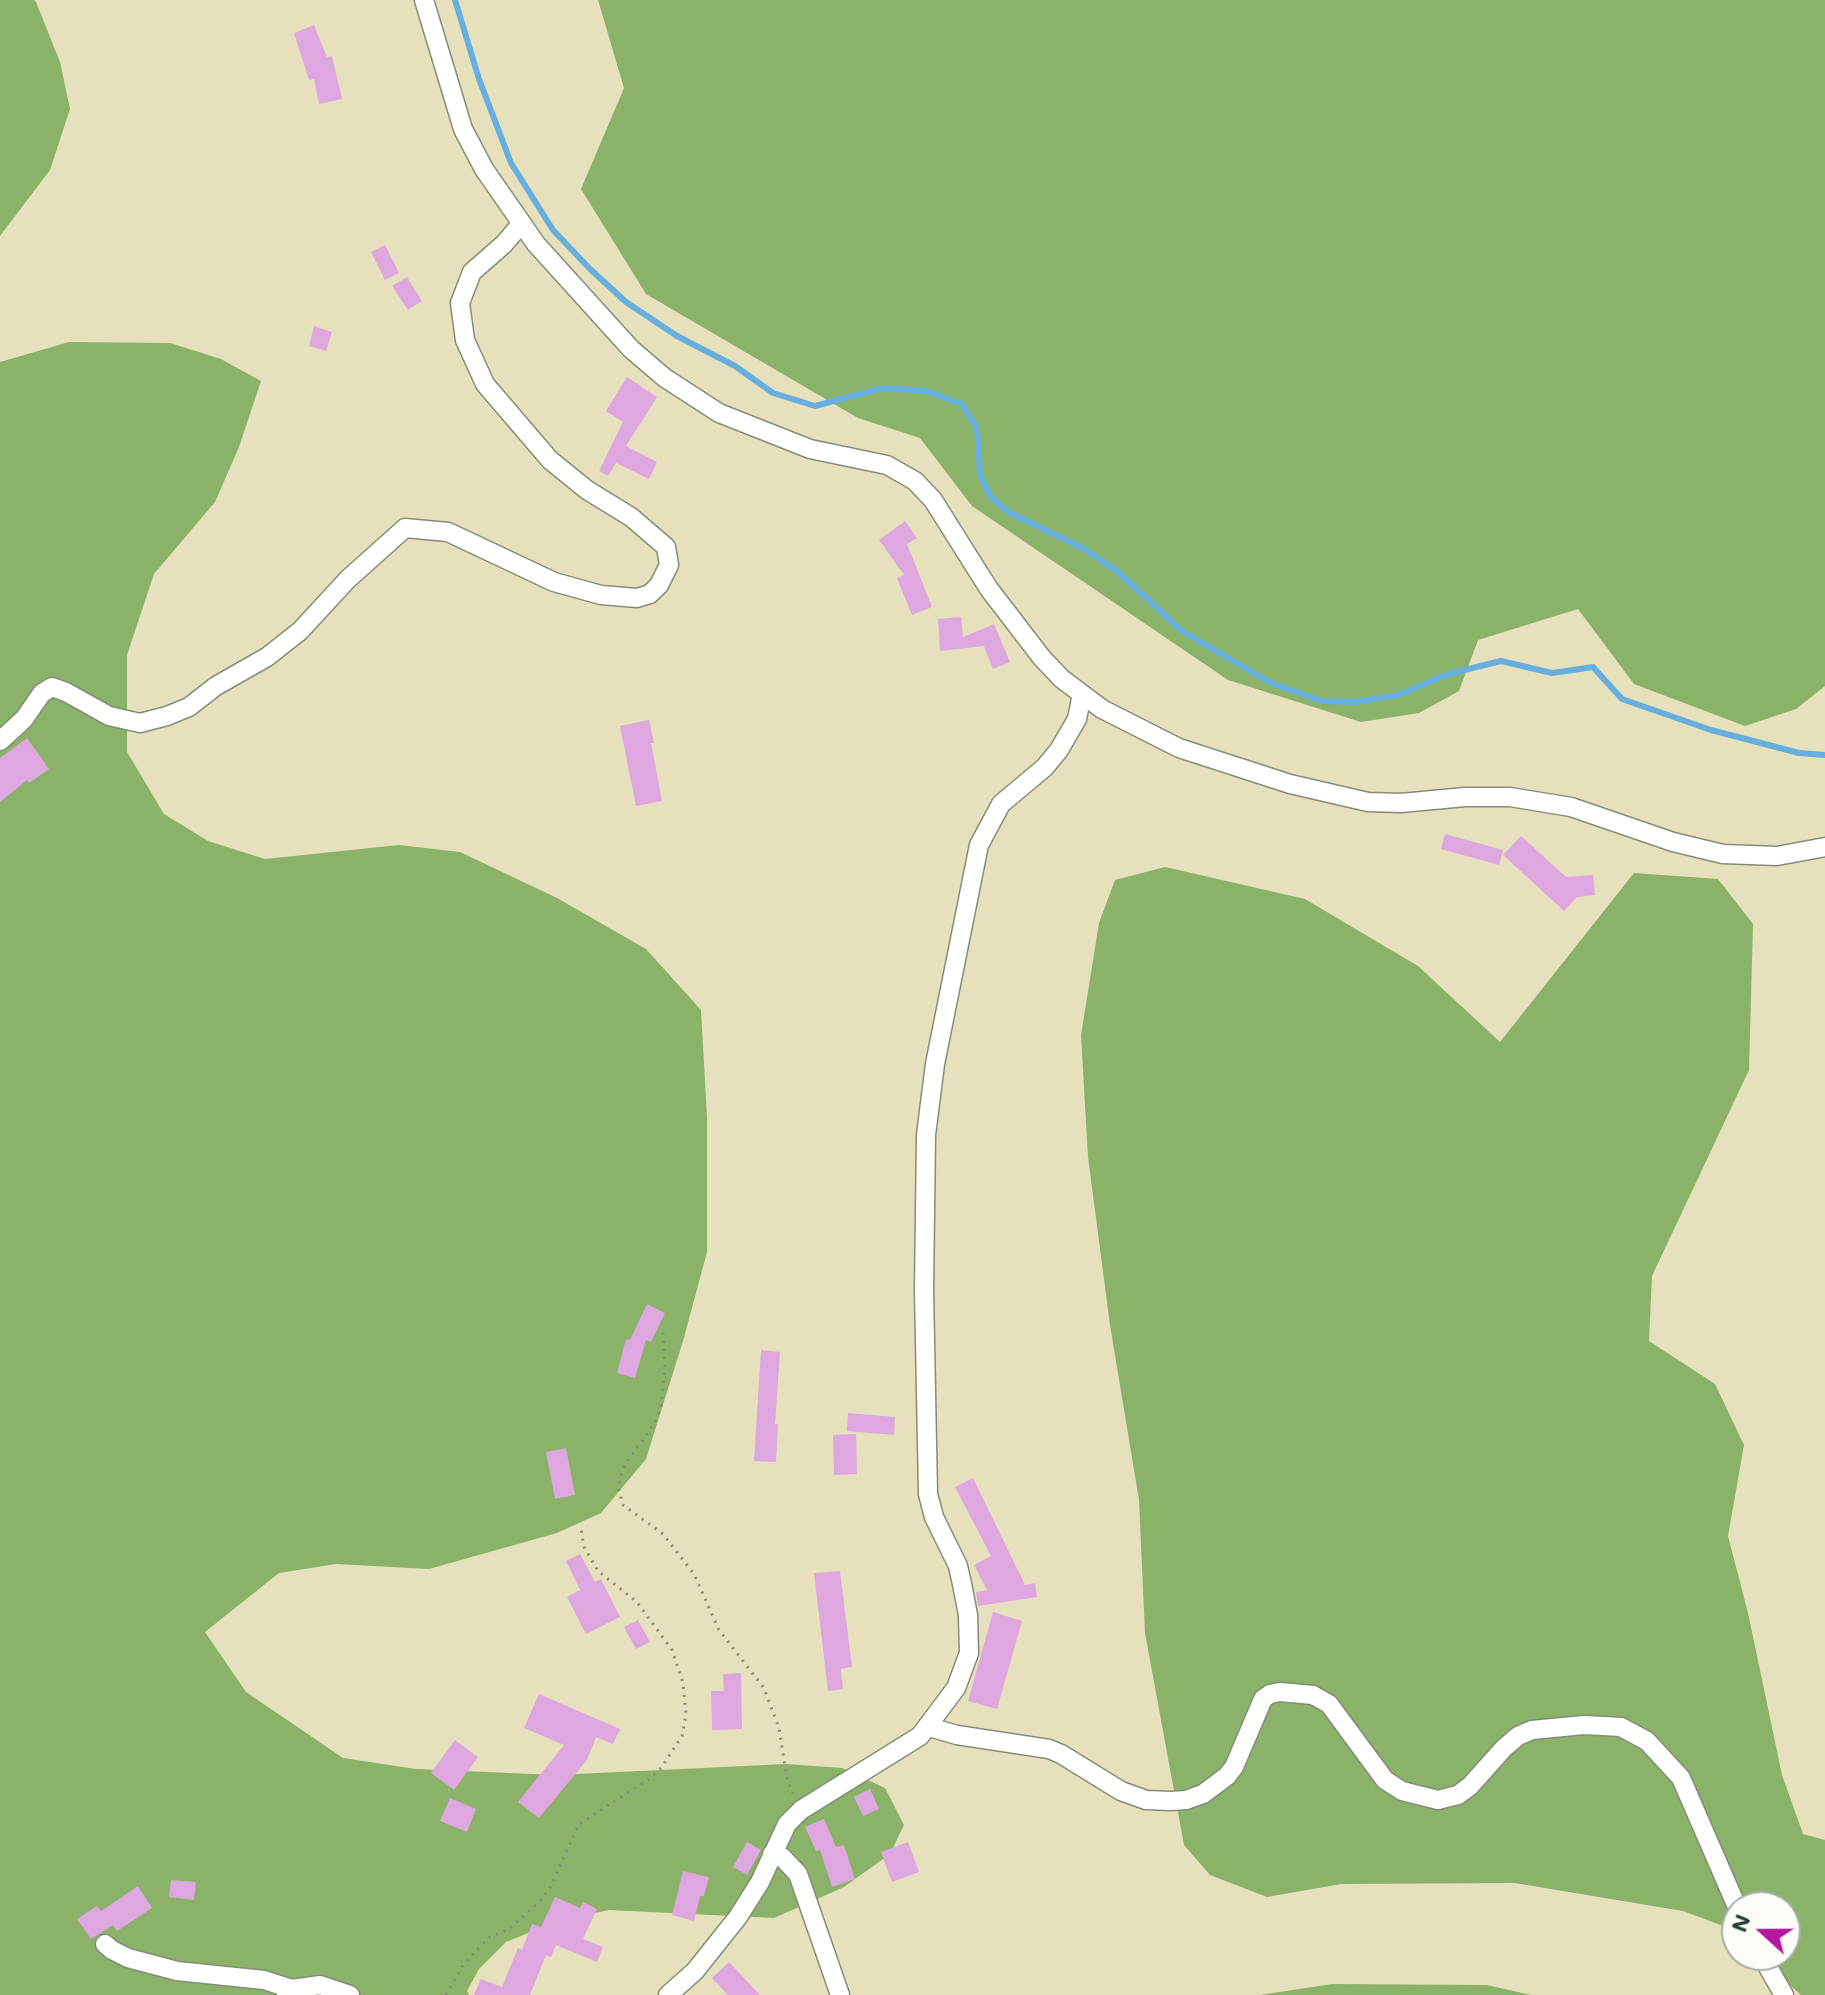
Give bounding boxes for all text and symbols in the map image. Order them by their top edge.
north arrow [1721,1891,1801,1971]
text: N [1723,1910,1757,1936]

